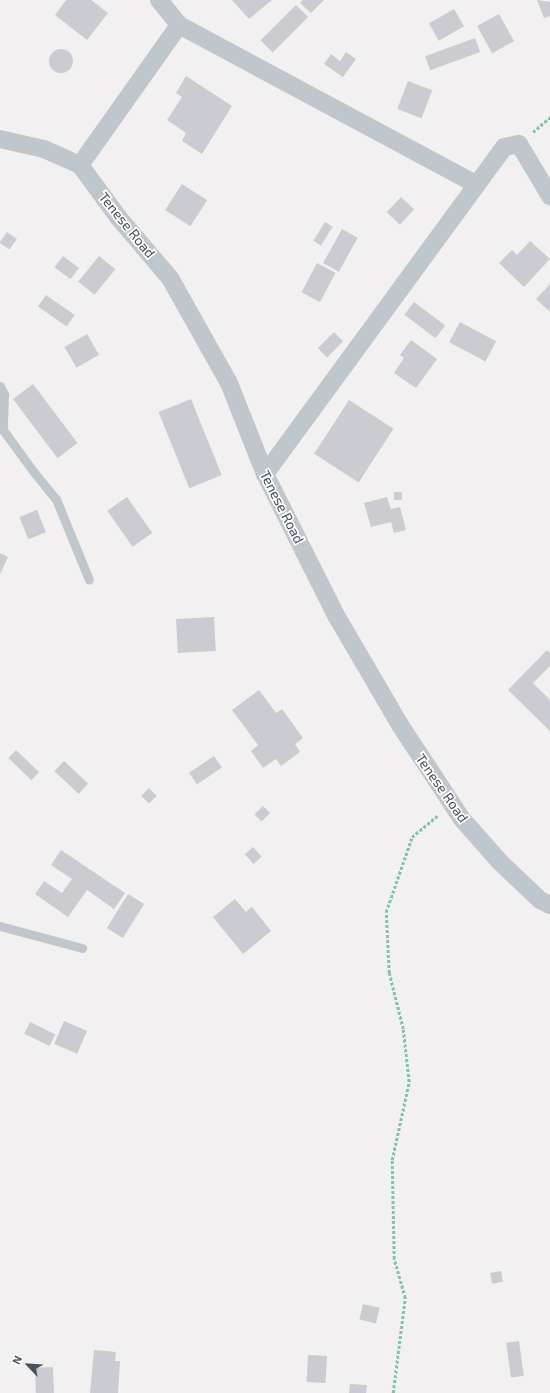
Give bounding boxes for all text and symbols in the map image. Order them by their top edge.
street label: Tenese Road [95,189,159,261]
street label: Tenese Road [256,468,308,546]
street label: Tenese Road [412,751,472,825]
north arrow [8,1345,48,1385]
text: N [9,1353,24,1366]

